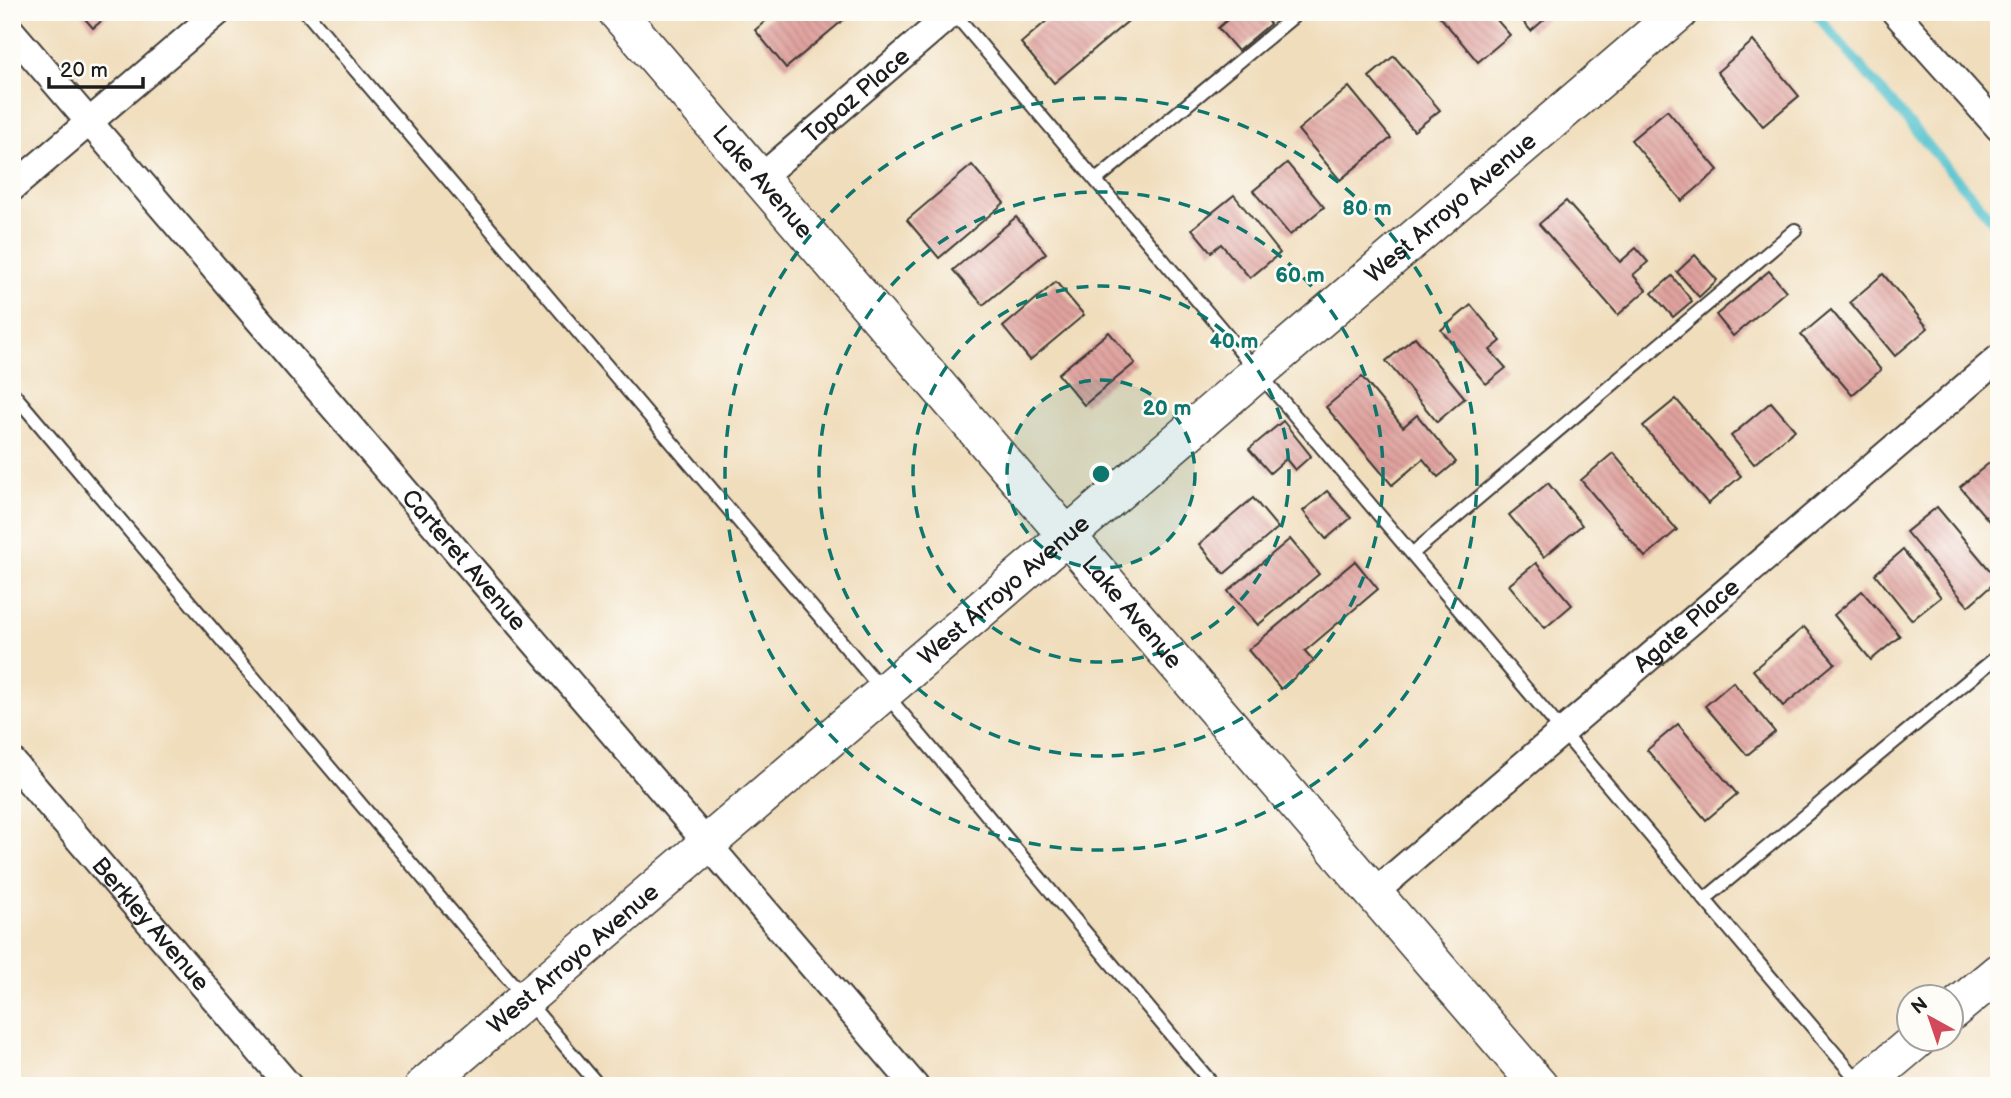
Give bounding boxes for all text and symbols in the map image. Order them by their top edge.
street label: Topaz Place [797,41,915,150]
scale bar [49,46,144,90]
text: 20 m [60,58,108,83]
street label: Lake Avenue [707,120,819,244]
street label: West Arroyo Avenue [1359,126,1542,289]
text: 80 m [1342,196,1392,221]
text: 60 m [1275,263,1325,288]
text: 40 m [1209,329,1259,354]
text: 20 m [1143,396,1191,421]
centre of rings [1089,462,1113,486]
street label: Carteret Avenue [395,483,533,637]
street label: West Arroyo Avenue [912,509,1095,671]
street label: Lake Avenue [1076,550,1189,674]
street label: Agate Place [1628,572,1745,679]
street label: Berkley Avenue [86,851,216,997]
street label: West Arroyo Avenue [481,877,665,1040]
north arrow [1896,982,1966,1052]
text: N [1907,993,1933,1020]

